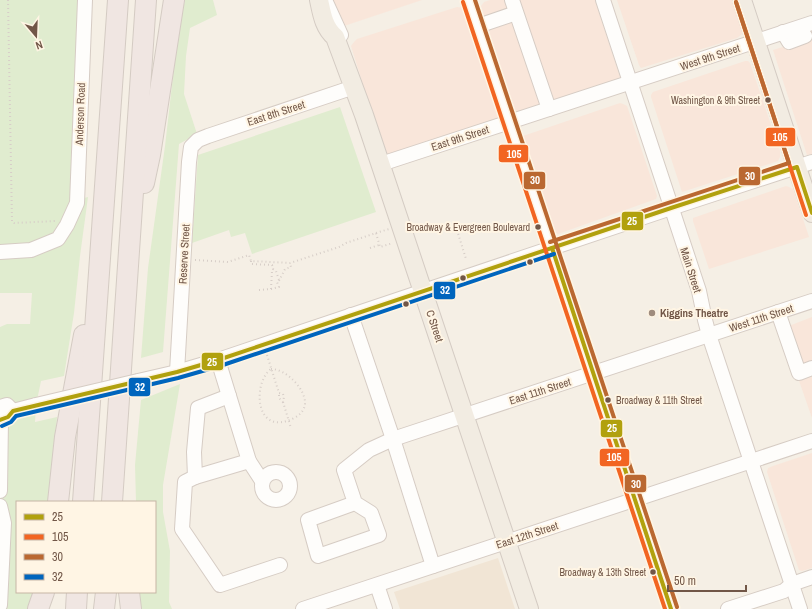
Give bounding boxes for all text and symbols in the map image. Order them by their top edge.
north arrow [16,16,56,56]
text: N [34,38,45,53]
street label: West 9th Street [678,41,742,73]
street label: Anderson Road [72,82,88,147]
place label: Washington & 9th Street [671,94,761,107]
marker: Washington & 9th Street [763,95,773,105]
street label: East 8th Street [245,97,307,129]
street label: East 9th Street [429,122,491,154]
line badge: 105 [765,127,796,147]
text: 105 [772,130,788,144]
line badge: 105 [498,144,529,163]
text: 105 [506,147,522,161]
line badge: 30 [738,166,761,186]
text: 30 [745,169,755,183]
line badge: 30 [523,171,546,190]
text: 30 [530,173,540,187]
line badge: 25 [621,211,644,231]
text: 25 [627,214,637,228]
place label: Broadway & Evergreen Boulevard [406,221,530,234]
marker: Broadway & Evergreen Boulevard [533,222,543,232]
street label: Reserve Street [175,223,193,284]
street label: Main Street [677,246,705,295]
unlabelled marker [525,257,535,267]
unlabelled marker [458,273,468,283]
line badge: 32 [433,281,456,300]
text: 32 [440,283,450,297]
unlabelled marker [401,299,411,309]
street label: West 11th Street [727,301,795,335]
place label: Kiggins Theatre [660,306,728,320]
street label: C Street [423,308,447,344]
marker: Kiggins Theatre [647,308,657,318]
line badge: 25 [201,352,224,371]
text: 25 [207,355,217,369]
street label: East 11th Street [507,374,573,408]
line badge: 32 [128,377,151,397]
text: 32 [135,380,145,394]
place label: Broadway & 11th Street [616,394,703,407]
marker: Broadway & 11th Street [603,395,613,405]
line badge: 25 [600,419,623,438]
text: 25 [607,421,617,435]
line badge: 105 [599,448,630,467]
text: 105 [606,450,622,464]
line badge: 30 [624,474,647,493]
text: 30 [631,477,641,491]
legend [16,501,156,593]
text: 25 [52,509,63,525]
street label: East 12th Street [494,518,560,552]
text: 105 [52,529,69,545]
text: 30 [52,549,63,565]
place label: Broadway & 13th Street [559,566,647,579]
marker: Broadway & 13th Street [648,567,658,577]
scale bar [668,567,746,593]
text: 32 [52,569,63,585]
text: 50 m [674,573,696,589]

